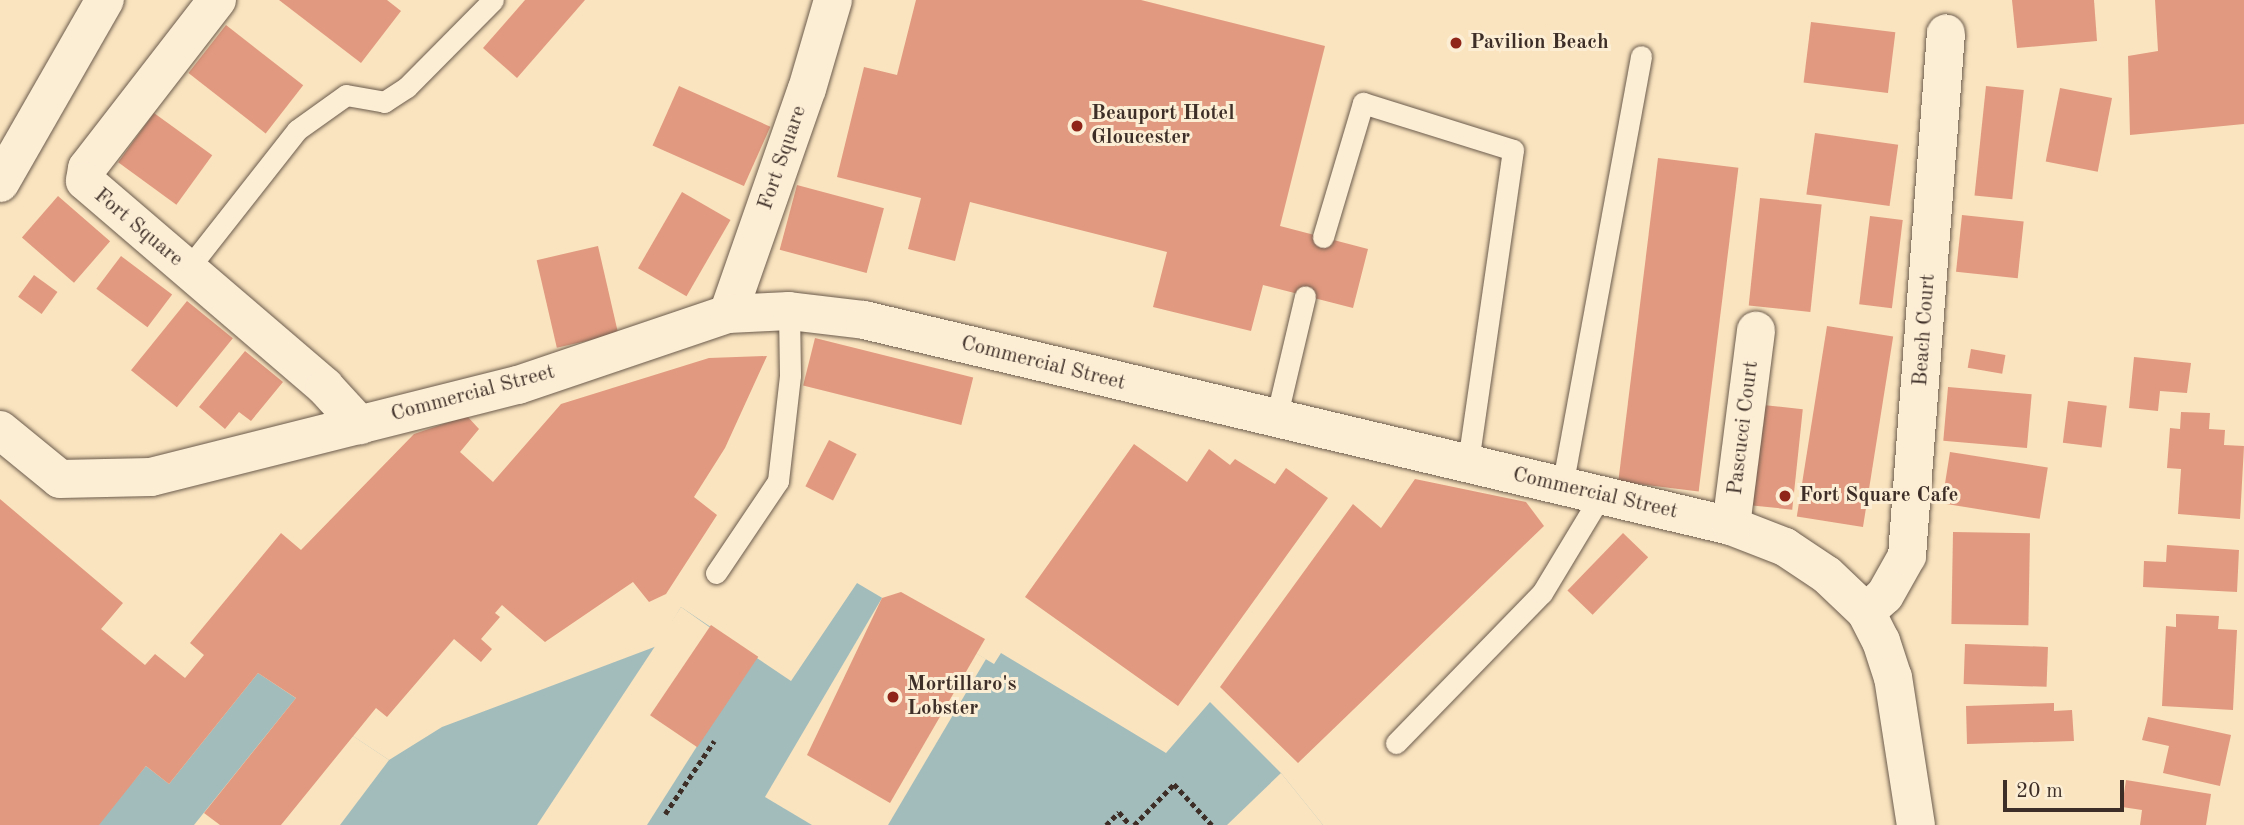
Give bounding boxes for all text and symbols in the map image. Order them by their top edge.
place label: Pavilion Beach [1470,30,1609,56]
marker: Pavilion Beach [1448,35,1464,51]
place label: Beauport Hotel Gloucester [1091,101,1235,151]
street label: Fort Square [753,103,813,213]
marker: Beauport Hotel Gloucester [1069,118,1085,134]
street label: Fort Square [88,184,188,272]
street label: Beach Court [1909,273,1941,387]
street label: Commercial Street [958,331,1128,397]
street label: Commercial Street [388,360,558,428]
street label: Pascucci Court [1723,360,1765,496]
street label: Commercial Street [1510,463,1680,525]
place label: Fort Square Cafe [1799,483,1958,509]
marker: Fort Square Cafe [1777,488,1793,504]
place label: Mortillaro's Lobster [907,672,1017,722]
marker: Mortillaro's Lobster [885,689,901,705]
scale bar [2006,766,2127,810]
text: 20 m [2016,781,2063,802]

